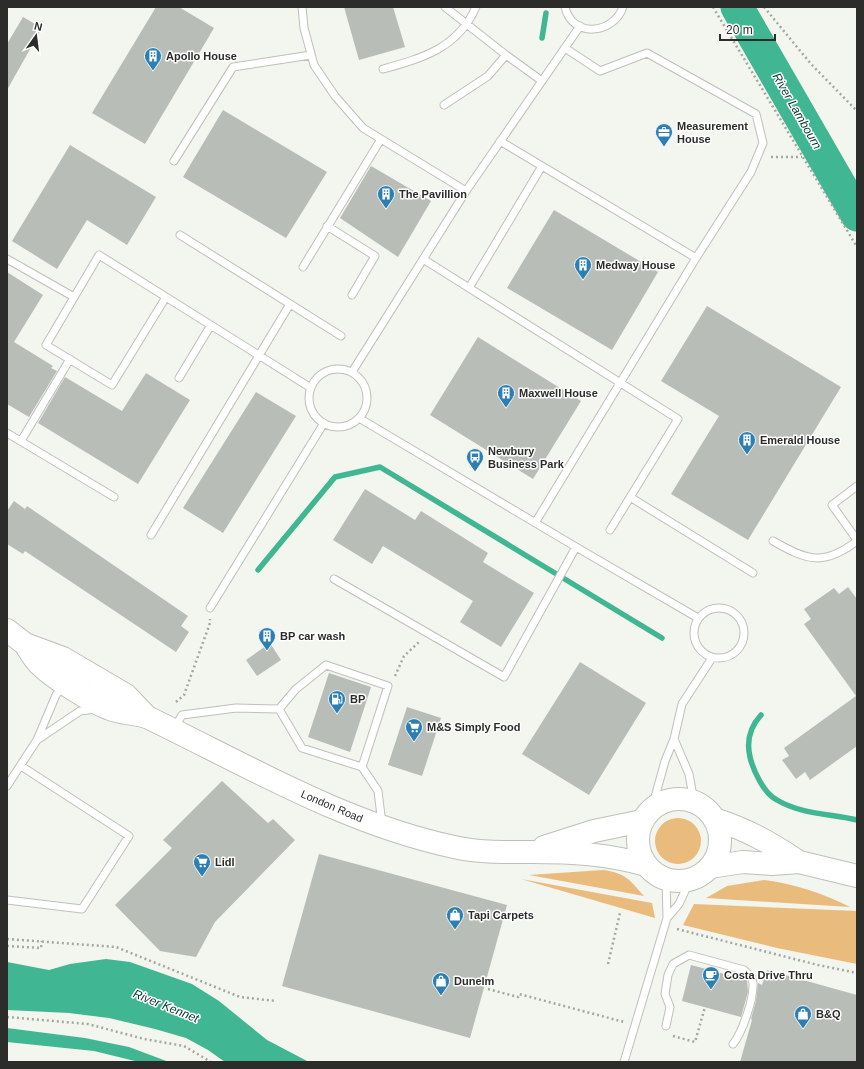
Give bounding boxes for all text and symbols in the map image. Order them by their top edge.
north arrow [16,16,56,56]
scale bar [720,16,775,42]
text: N [33,20,44,33]
text: 20 m [726,23,753,37]
building icon: Apollo House [143,46,163,71]
place label: Apollo House [166,50,237,62]
water label: River Lambourn [770,71,825,152]
place label: Measurement House [677,120,748,145]
office icon: Measurement House [654,122,674,147]
building icon: The Pavillion [376,184,396,209]
place label: The Pavillion [399,188,467,200]
building icon: Medway House [573,255,593,280]
place label: Medway House [596,259,675,271]
building icon: Maxwell House [496,383,516,408]
place label: Maxwell House [519,387,598,399]
building icon: Emerald House [737,430,757,455]
place label: Emerald House [760,434,840,446]
place label: Newbury Business Park [488,445,565,470]
bus stop icon: Newbury Business Park [465,447,485,472]
building icon: BP car wash [257,626,277,651]
place label: BP car wash [280,630,346,642]
fuel station icon: BP [327,689,347,714]
place label: BP [350,693,365,705]
supermarket icon: M&S Simply Food [404,717,424,742]
place label: M&S Simply Food [427,721,521,733]
street label: London Road [299,788,365,824]
supermarket icon: Lidl [192,852,212,877]
place label: Lidl [215,856,235,868]
shop icon: Tapi Carpets [445,905,465,930]
place label: Tapi Carpets [468,909,534,921]
cafe icon: Costa Drive Thru [701,965,721,990]
place label: Costa Drive Thru [724,969,813,981]
shop icon: Dunelm [431,971,451,996]
place label: Dunelm [454,975,495,987]
water label: River Kennet [131,987,201,1026]
shop icon: B&Q [793,1004,813,1029]
place label: B&Q [816,1008,841,1020]

